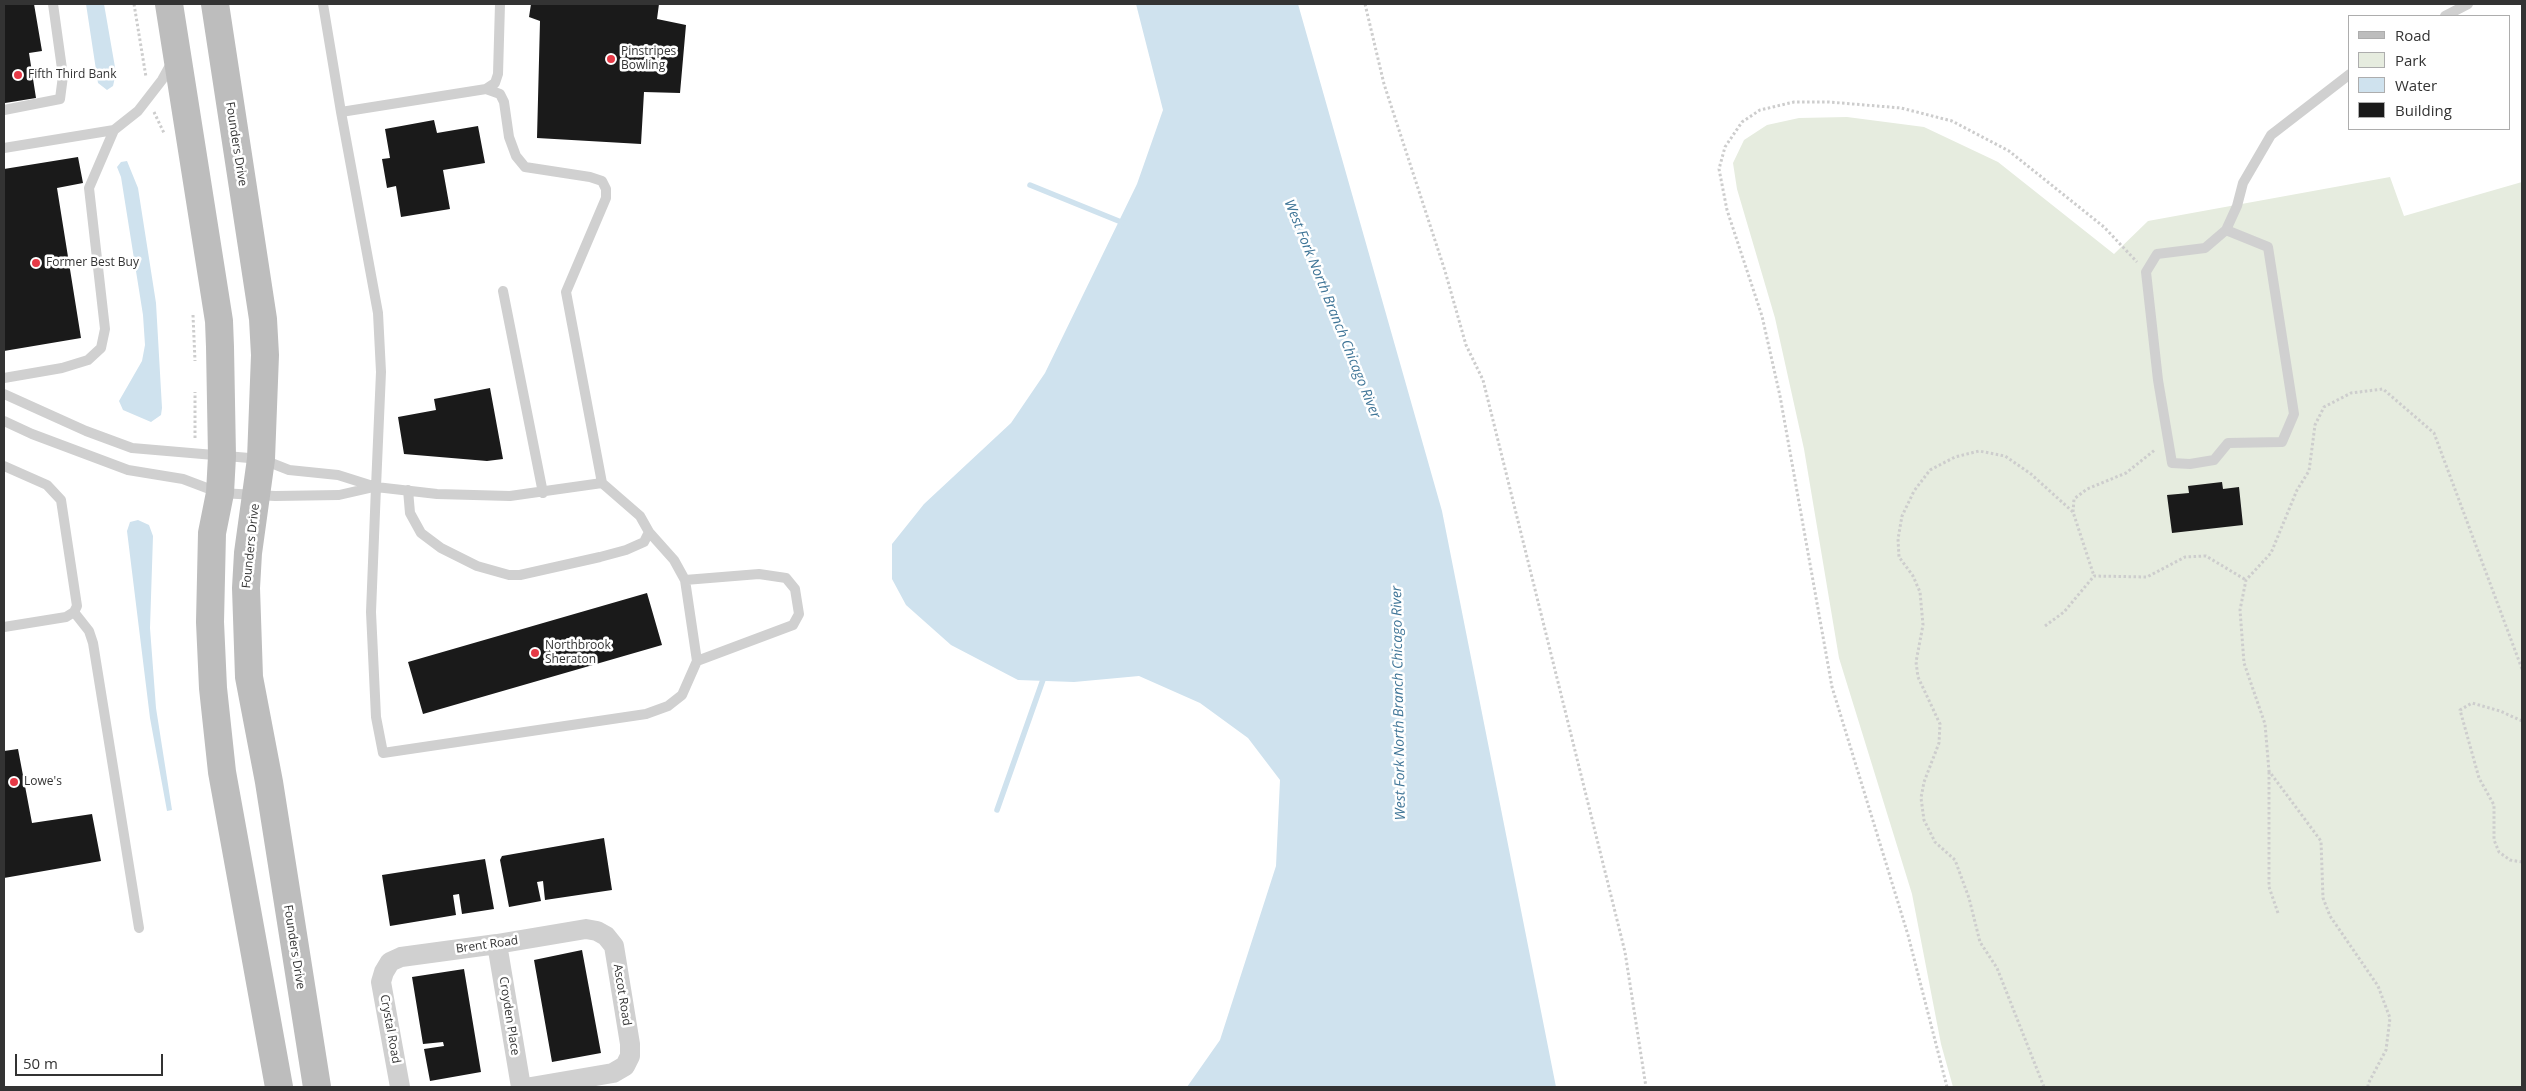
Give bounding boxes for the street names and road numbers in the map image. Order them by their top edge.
street label: Founders Drive [222,101,250,187]
street label: Founders Drive [239,503,263,589]
street label: Founders Drive [280,904,308,990]
street label: Brent Road [455,934,519,956]
street label: Ascot Road [610,963,634,1027]
street label: Croyden Place [496,976,522,1056]
street label: Crystal Road [377,993,403,1065]

